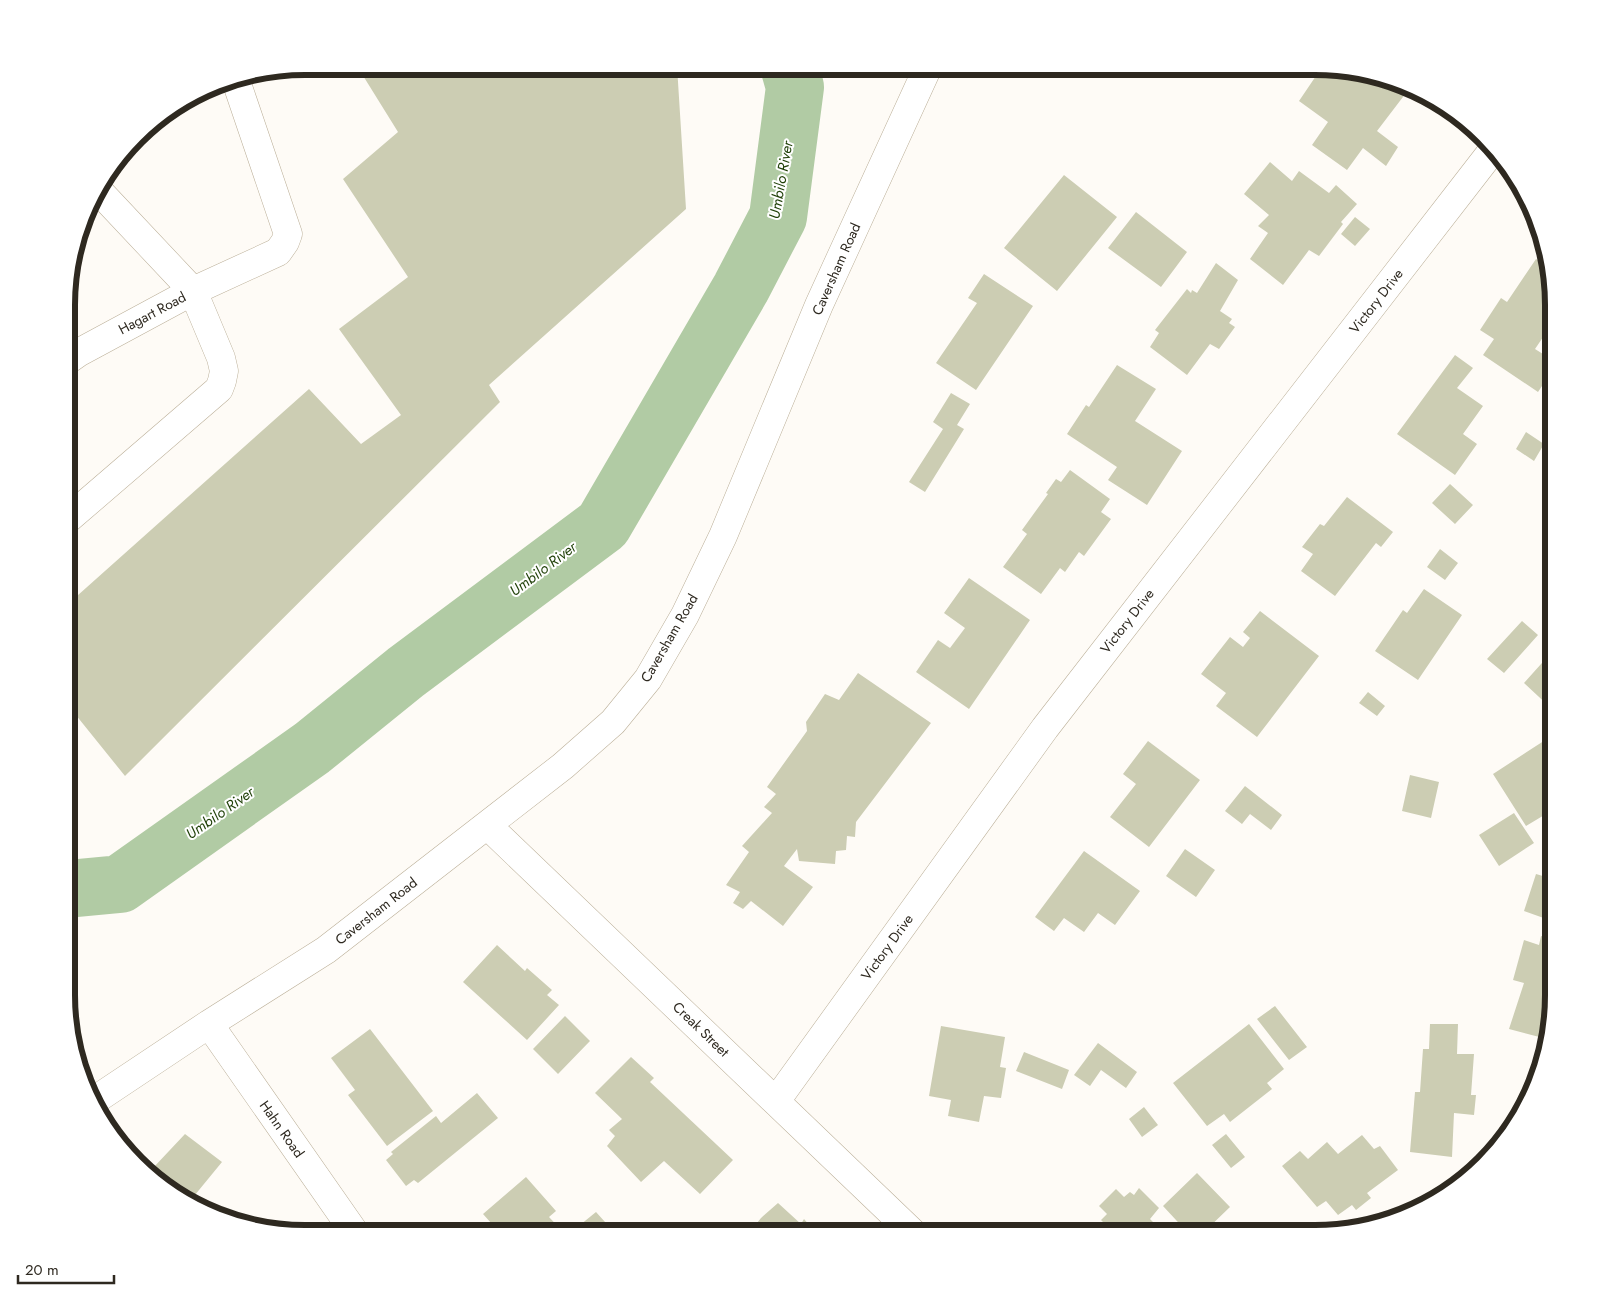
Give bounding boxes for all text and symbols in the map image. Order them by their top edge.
water label: Umbilo River [763,138,799,221]
street label: Caversham Road [807,220,865,318]
street label: Victory Drive [1344,264,1408,338]
street label: Hagart Road [115,287,189,339]
water label: Umbilo River [505,536,582,602]
street label: Victory Drive [1095,584,1159,658]
street label: Caversham Road [636,590,702,686]
water label: Umbilo River [181,781,259,845]
street label: Caversham Road [331,873,421,949]
street label: Victory Drive [856,910,918,984]
street label: Creak Street [668,997,734,1062]
street label: Hahn Road [255,1096,309,1162]
scale bar [18,1252,114,1284]
text: 20 m [25,1259,59,1281]

